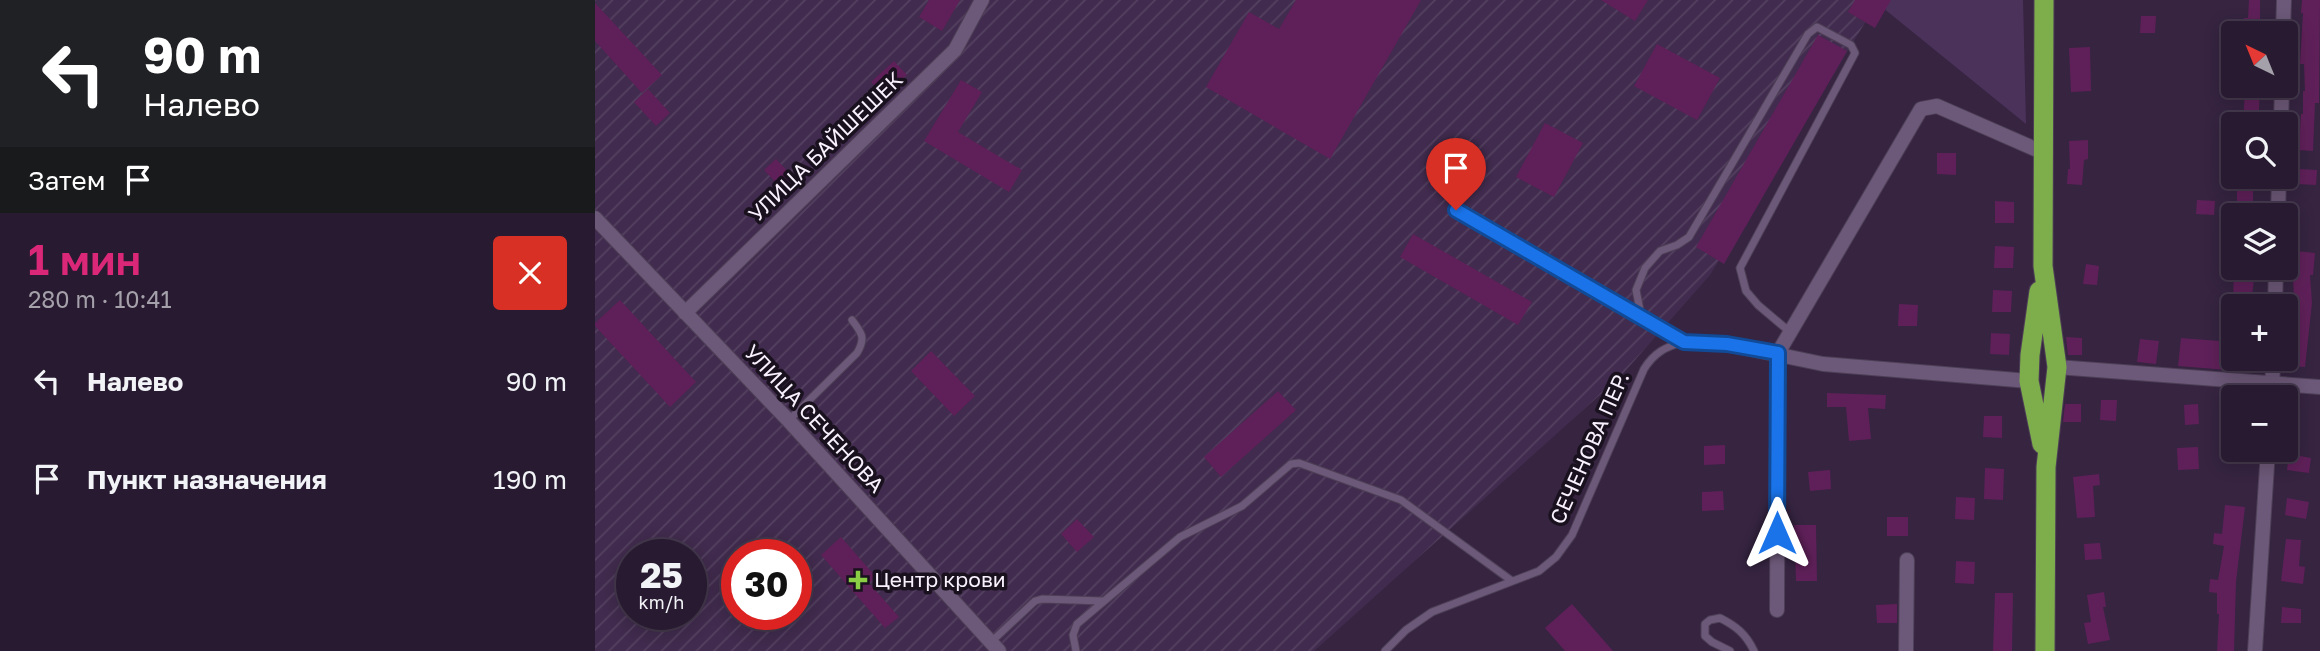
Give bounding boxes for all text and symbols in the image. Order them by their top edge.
north arrow [2221,21,2298,98]
map controls [2221,21,2298,462]
text: 90 m [143,25,261,84]
icon: left [28,28,119,119]
street label: УЛИЦА БАЙШЕШЕК [743,66,908,227]
text: Налево [143,85,260,123]
button: search [2221,112,2298,189]
pin [1426,138,1486,210]
icon: arrive [1437,149,1475,187]
icon: arrive [119,161,157,199]
text: Затем [28,165,105,196]
button: layers [2221,203,2298,280]
text: 1 мин [28,234,141,284]
button: close [493,236,567,310]
text: 280 m · 10:41 [28,285,172,313]
button: + [2221,294,2298,371]
street label: УЛИЦА СЕЧЕНОВА [739,339,890,498]
icon: left [28,362,66,400]
text: Налево [87,366,183,397]
text: 90 m [506,366,567,397]
street label: СЕЧЕНОВА ПЕР. [1544,367,1634,528]
button: − [2221,385,2298,462]
icon: arrive [28,460,66,498]
text: Пункт назначения [87,464,327,495]
text: 190 m [493,464,567,495]
position arrow [1740,496,1814,570]
speed limit sign: 30 [721,539,812,630]
text: 25 [640,554,683,596]
place label: Центр крови [874,566,1006,592]
marker: Центр крови [848,570,868,590]
text: km/h [639,591,684,613]

